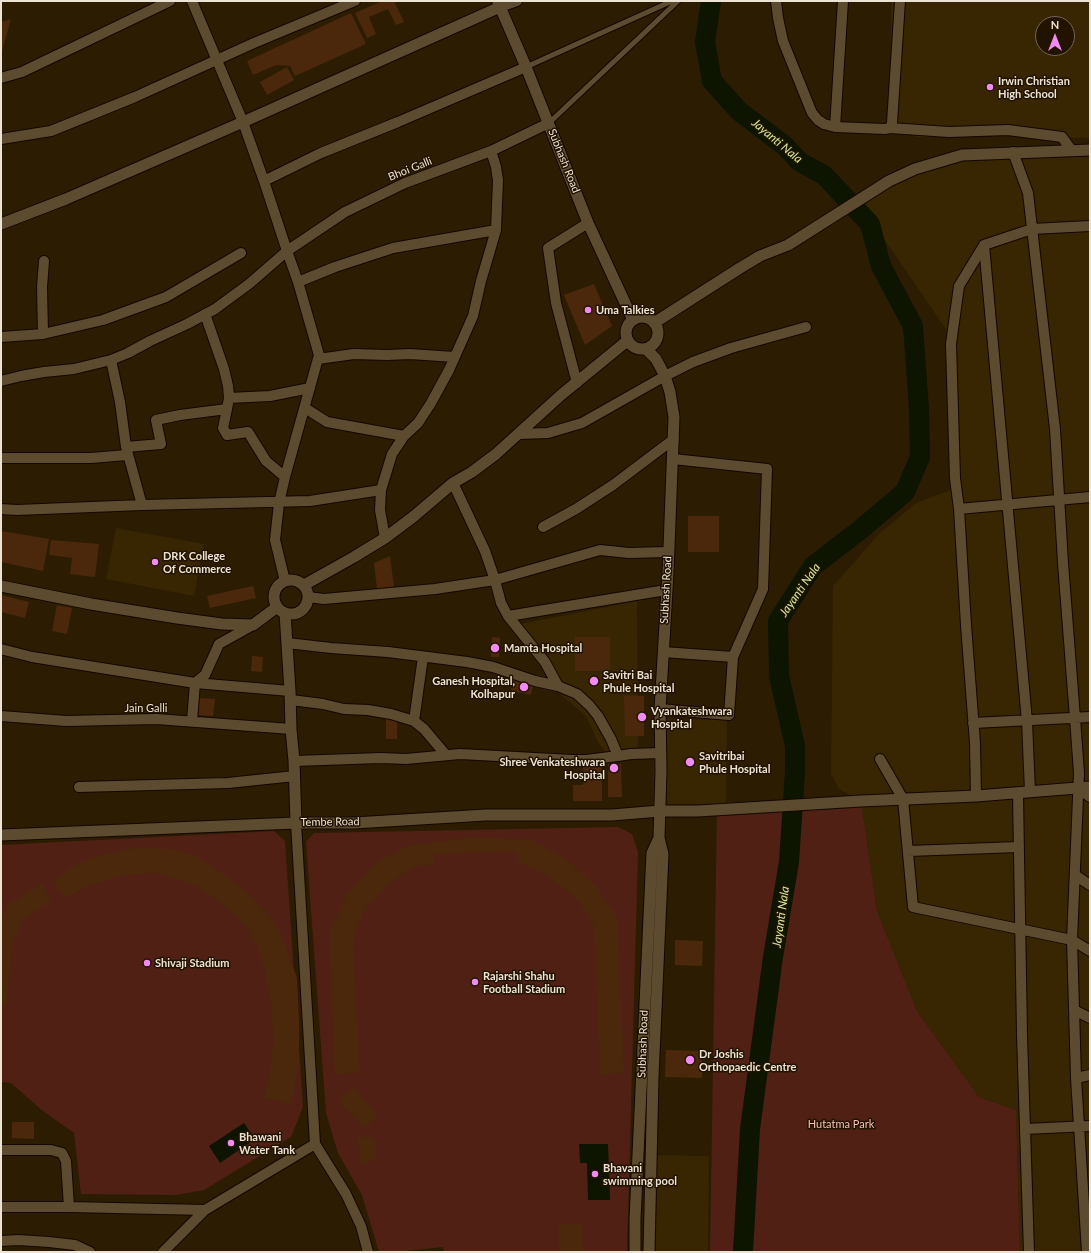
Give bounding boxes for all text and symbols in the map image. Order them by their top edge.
north arrow [1035,16,1075,56]
text: N [1051,18,1059,31]
place label: Irwin Christian High School [998,74,1070,100]
marker: Irwin Christian High School [985,82,995,92]
water label: Jayanti Nala [749,116,805,166]
street label: Subhash Road [545,127,583,195]
street label: Bhoi Galli [386,154,434,184]
place label: Uma Talkies [596,303,655,317]
marker: Uma Talkies [583,305,593,315]
place label: DRK College Of Commerce [163,549,231,575]
street label: Subhash Road [658,556,674,624]
marker: DRK College Of Commerce [150,557,160,567]
water label: Jayanti Nala [776,561,824,619]
place label: Mamta Hospital [504,641,582,655]
marker: Mamta Hospital [489,642,501,654]
place label: Savitri Bai Phule Hospital [603,668,674,694]
place label: Ganesh Hospital, Kolhapur [432,674,515,700]
marker: Savitri Bai Phule Hospital [588,675,600,687]
marker: Ganesh Hospital, Kolhapur [518,681,530,693]
street label: Jain Galli [125,701,167,715]
place label: Vyankateshwara Hospital [651,704,732,730]
marker: Vyankateshwara Hospital [636,711,648,723]
place label: Savitribai Phule Hospital [699,749,770,775]
place label: Shree Venkateshwara Hospital [499,755,605,781]
marker: Savitribai Phule Hospital [684,756,696,768]
marker: Shree Venkateshwara Hospital [608,762,620,774]
street label: Tembe Road [300,815,360,829]
water label: Jayanti Nala [770,885,792,949]
place label: Shivaji Stadium [155,956,229,970]
marker: Shivaji Stadium [142,958,152,968]
place label: Rajarshi Shahu Football Stadium [483,969,565,995]
marker: Rajarshi Shahu Football Stadium [470,977,480,987]
street label: Subhash Road [635,1010,651,1078]
place label: Dr Joshis Orthopaedic Centre [699,1047,796,1073]
marker: Dr Joshis Orthopaedic Centre [684,1054,696,1066]
park label: Hutatma Park [808,1117,874,1131]
place label: Bhawani Water Tank [239,1130,295,1156]
marker: Bhawani Water Tank [226,1138,236,1148]
place label: Bhavani swimming pool [603,1161,677,1187]
marker: Bhavani swimming pool [590,1169,600,1179]

